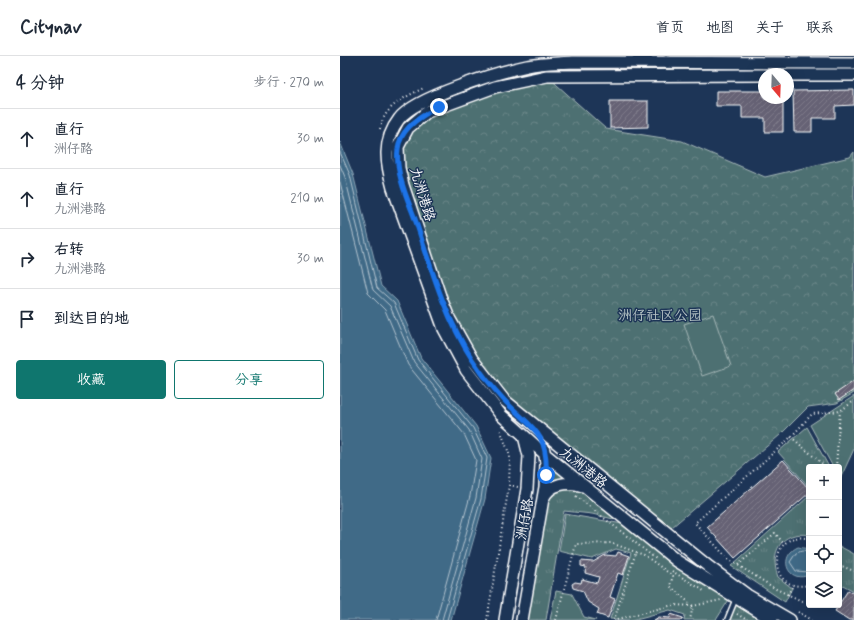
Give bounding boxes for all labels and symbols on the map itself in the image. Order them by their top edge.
north arrow [758,68,794,104]
route end [430,98,448,116]
street label: 九洲港路 [405,165,439,224]
park label: 洲仔社区公园 [618,307,702,325]
street label: 九洲港路 [556,443,611,492]
route start [537,466,555,484]
street label: 洲仔路 [512,497,537,541]

